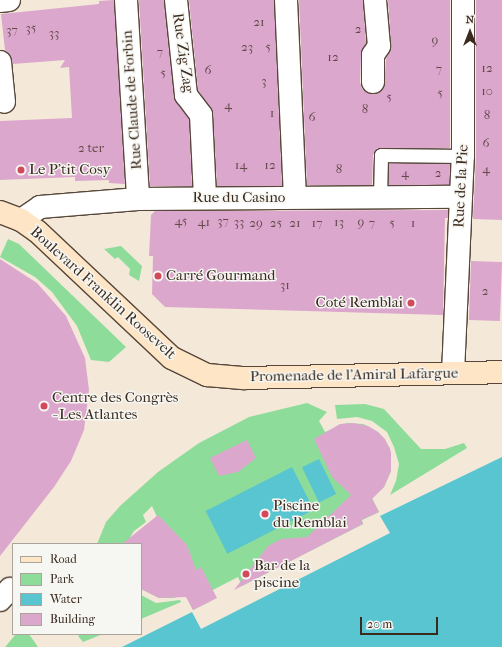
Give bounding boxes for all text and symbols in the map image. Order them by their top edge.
street label: Rue Zig Zag [168,12,198,94]
north arrow [450,12,490,52]
text: N [466,13,474,26]
house number: 21 [253,14,265,30]
house number: 35 [26,20,36,36]
house number: 2 [355,21,361,37]
house number: 37 [6,22,18,38]
house number: 33 [49,25,59,41]
street label: Rue Claude de Forbin [118,30,146,170]
house number: 9 [432,32,438,48]
house number: 23 [241,39,253,55]
house number: 5 [265,39,271,55]
house number: 7 [157,44,163,60]
house number: 12 [327,49,339,65]
house number: 12 [481,60,493,76]
house number: 7 [436,61,442,77]
house number: 6 [204,62,212,78]
house number: 5 [160,65,166,81]
house number: 3 [261,73,267,89]
house number: 10 [481,83,493,99]
house number: 5 [437,85,443,101]
house number: 5 [386,89,392,105]
house number: 4 [224,97,232,113]
house number: 8 [362,101,368,117]
house number: 1 [270,105,274,121]
house number: 8 [484,107,490,123]
house number: 6 [308,109,316,125]
house number: 6 [482,135,490,151]
house number: 2 ter [78,140,104,156]
street label: Rue de la Pie [450,144,472,228]
house number: 14 [235,157,247,173]
house number: 12 [264,157,276,173]
place label: Le P'tit Cosy [29,161,110,179]
house number: 8 [336,161,342,177]
house number: 4 [482,161,490,177]
marker: Le P'tit Cosy [16,165,26,175]
house number: 4 [401,165,409,181]
house number: 2 [435,165,441,181]
street label: Rue du Casino [193,189,285,207]
house number: 45 [175,213,187,229]
house number: 37 [217,213,229,229]
house number: 41 [198,214,210,230]
house number: 33 [234,214,244,230]
house number: 13 [334,214,344,230]
house number: 9 [358,214,364,230]
house number: 29 [249,215,263,231]
house number: 25 [270,215,282,231]
house number: 21 [289,215,301,231]
house number: 17 [312,215,322,231]
house number: 7 [369,215,375,231]
house number: 5 [389,215,395,231]
house number: 1 [411,215,415,231]
street label: Boulevard Franklin Roosevelt [26,223,180,363]
place label: Carré Gourmand [166,267,276,285]
marker: Carré Gourmand [153,271,163,281]
house number: 31 [280,277,290,293]
house number: 2 [482,283,488,299]
place label: Coté Remblai [316,294,403,312]
marker: Coté Remblai [406,298,416,308]
street label: Promenade de l'Amiral Lafargue [250,364,458,386]
place label: Centre des Congrès - Les Atlantes [52,388,178,423]
marker: Centre des Congrès - Les Atlantes [39,401,49,411]
place label: Piscine du Remblai [273,496,347,531]
marker: Piscine du Remblai [260,509,270,519]
legend [12,543,142,635]
text: Road [50,552,77,566]
place label: Bar de la piscine [254,556,310,591]
marker: Bar de la piscine [241,569,251,579]
text: Park [50,572,74,586]
text: Water [50,592,82,606]
scale bar [362,609,440,635]
text: Building [50,612,95,626]
text: 20 m [367,617,392,631]

